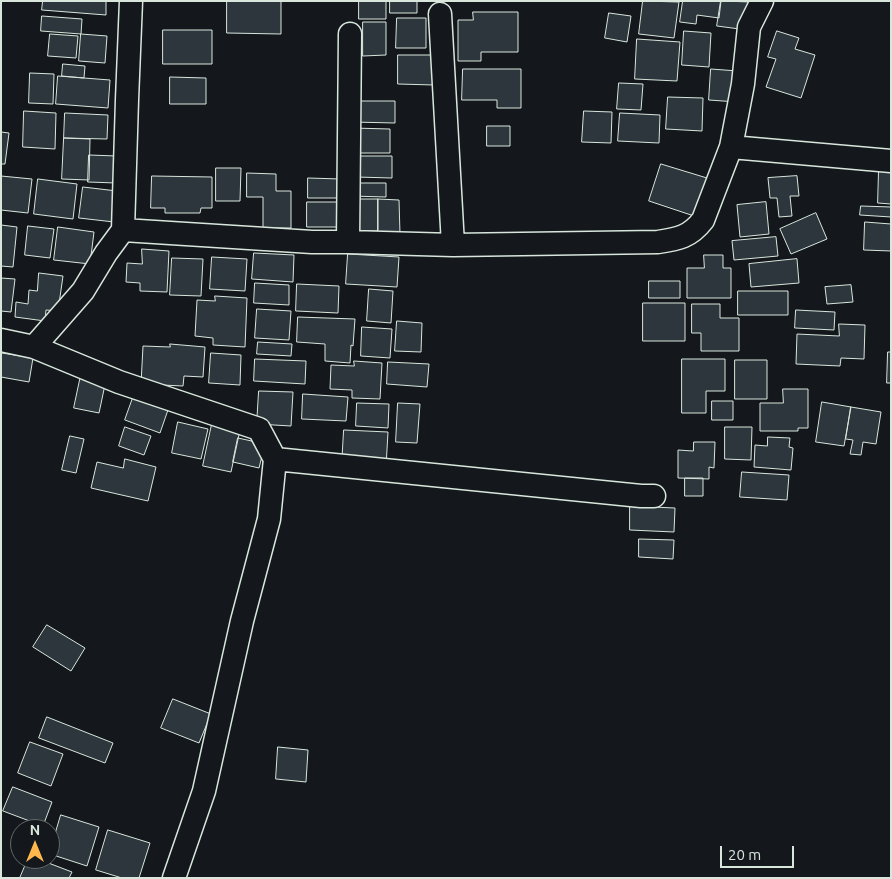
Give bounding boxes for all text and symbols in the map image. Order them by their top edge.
north arrow [10,819,60,869]
text: N [30,822,40,838]
scale bar [722,836,796,868]
text: 20 m [728,846,761,863]

